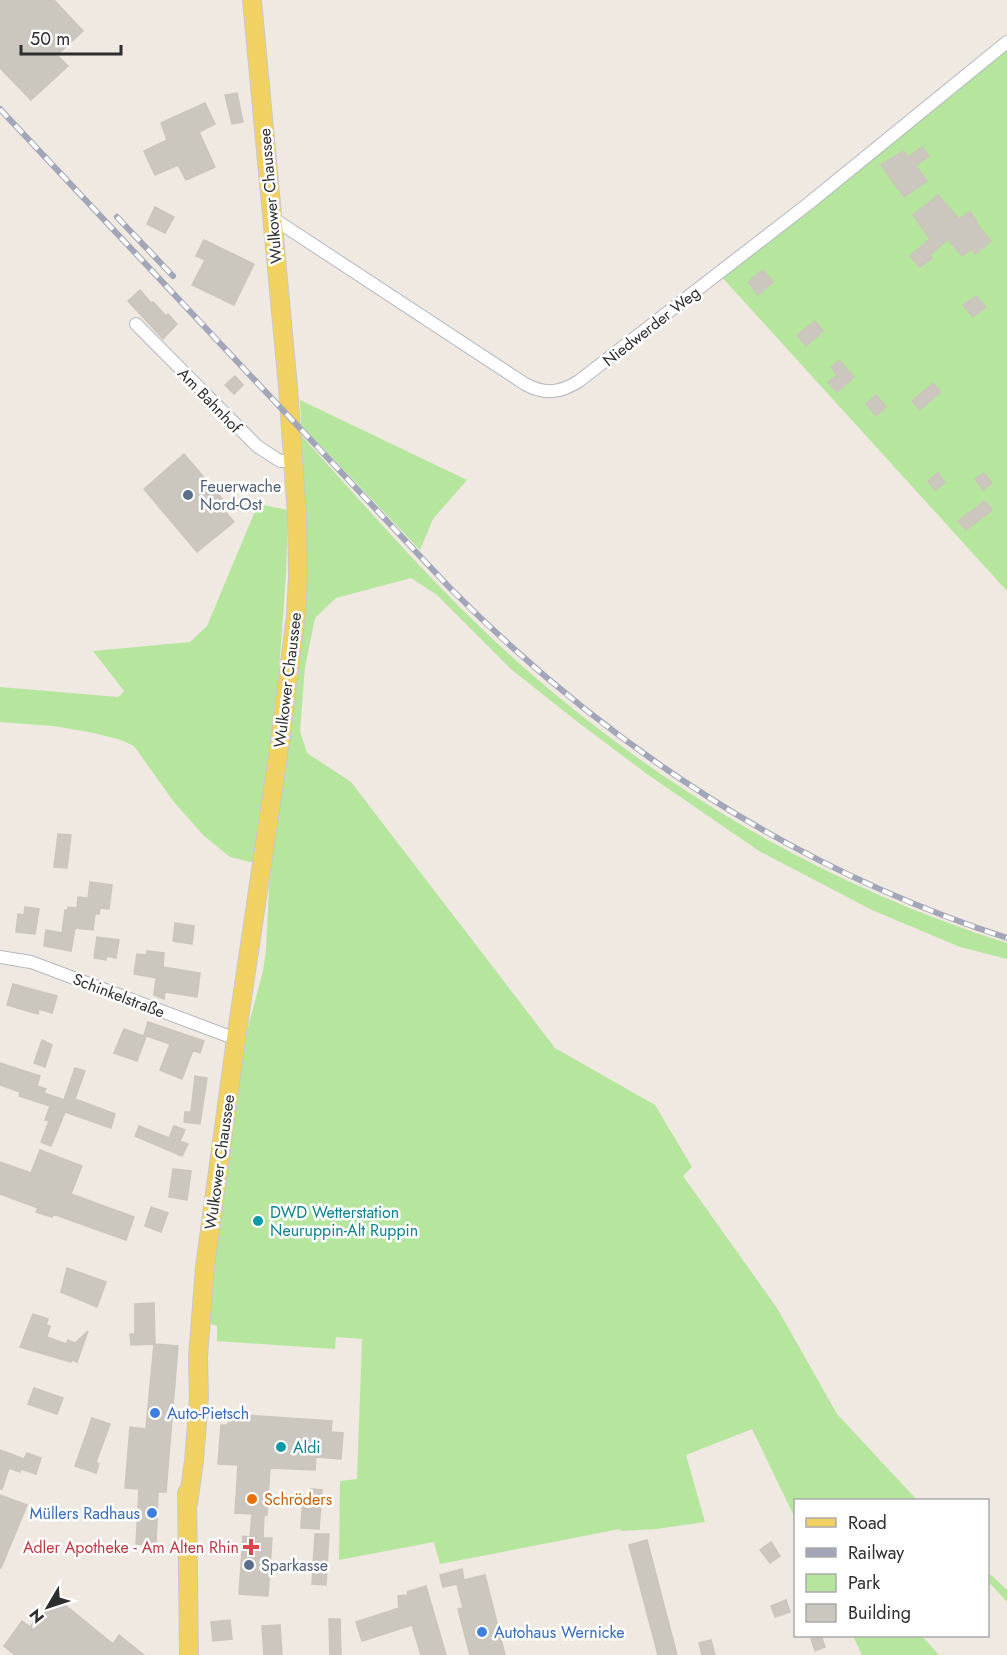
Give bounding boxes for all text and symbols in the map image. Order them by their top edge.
scale bar [21,18,122,56]
text: 50 m [30,26,70,52]
street label: Wulkower Chaussee [253,127,288,265]
street label: Niedwerder Weg [598,281,705,372]
street label: Am Bahnhof [173,363,247,438]
place label: Feuerwache Nord-Ost [200,475,281,516]
marker: Feuerwache Nord-Ost [181,488,195,502]
street label: Wulkower Chaussee [268,611,307,749]
street label: Schinkelstraße [69,967,168,1024]
street label: Wulkower Chaussee [199,1093,240,1231]
place label: DWD Wetterstation Neuruppin-Alt Ruppin [270,1201,418,1242]
marker: DWD Wetterstation Neuruppin-Alt Ruppin [251,1214,265,1228]
place label: Auto-Pietsch [167,1402,249,1425]
marker: Auto-Pietsch [148,1406,162,1420]
place label: Aldi [293,1436,321,1459]
marker: Aldi [274,1440,288,1454]
place label: Schröders [264,1488,332,1511]
marker: Schröders [245,1492,259,1506]
legend [794,1499,989,1637]
place label: Müllers Radhaus [30,1502,140,1525]
marker: Müllers Radhaus [145,1506,159,1520]
text: Road [848,1510,887,1536]
place label: Adler Apotheke - Am Alten Rhin [23,1536,239,1559]
marker: Adler Apotheke - Am Alten Rhin [244,1540,258,1554]
text: Railway [848,1540,904,1566]
place label: Sparkasse [261,1554,328,1577]
marker: Sparkasse [242,1558,256,1572]
text: Park [848,1570,880,1596]
north arrow [18,1577,78,1637]
text: Building [848,1600,911,1626]
text: N [24,1604,50,1628]
place label: Autohaus Wernicke [494,1621,625,1644]
marker: Autohaus Wernicke [475,1625,489,1639]

